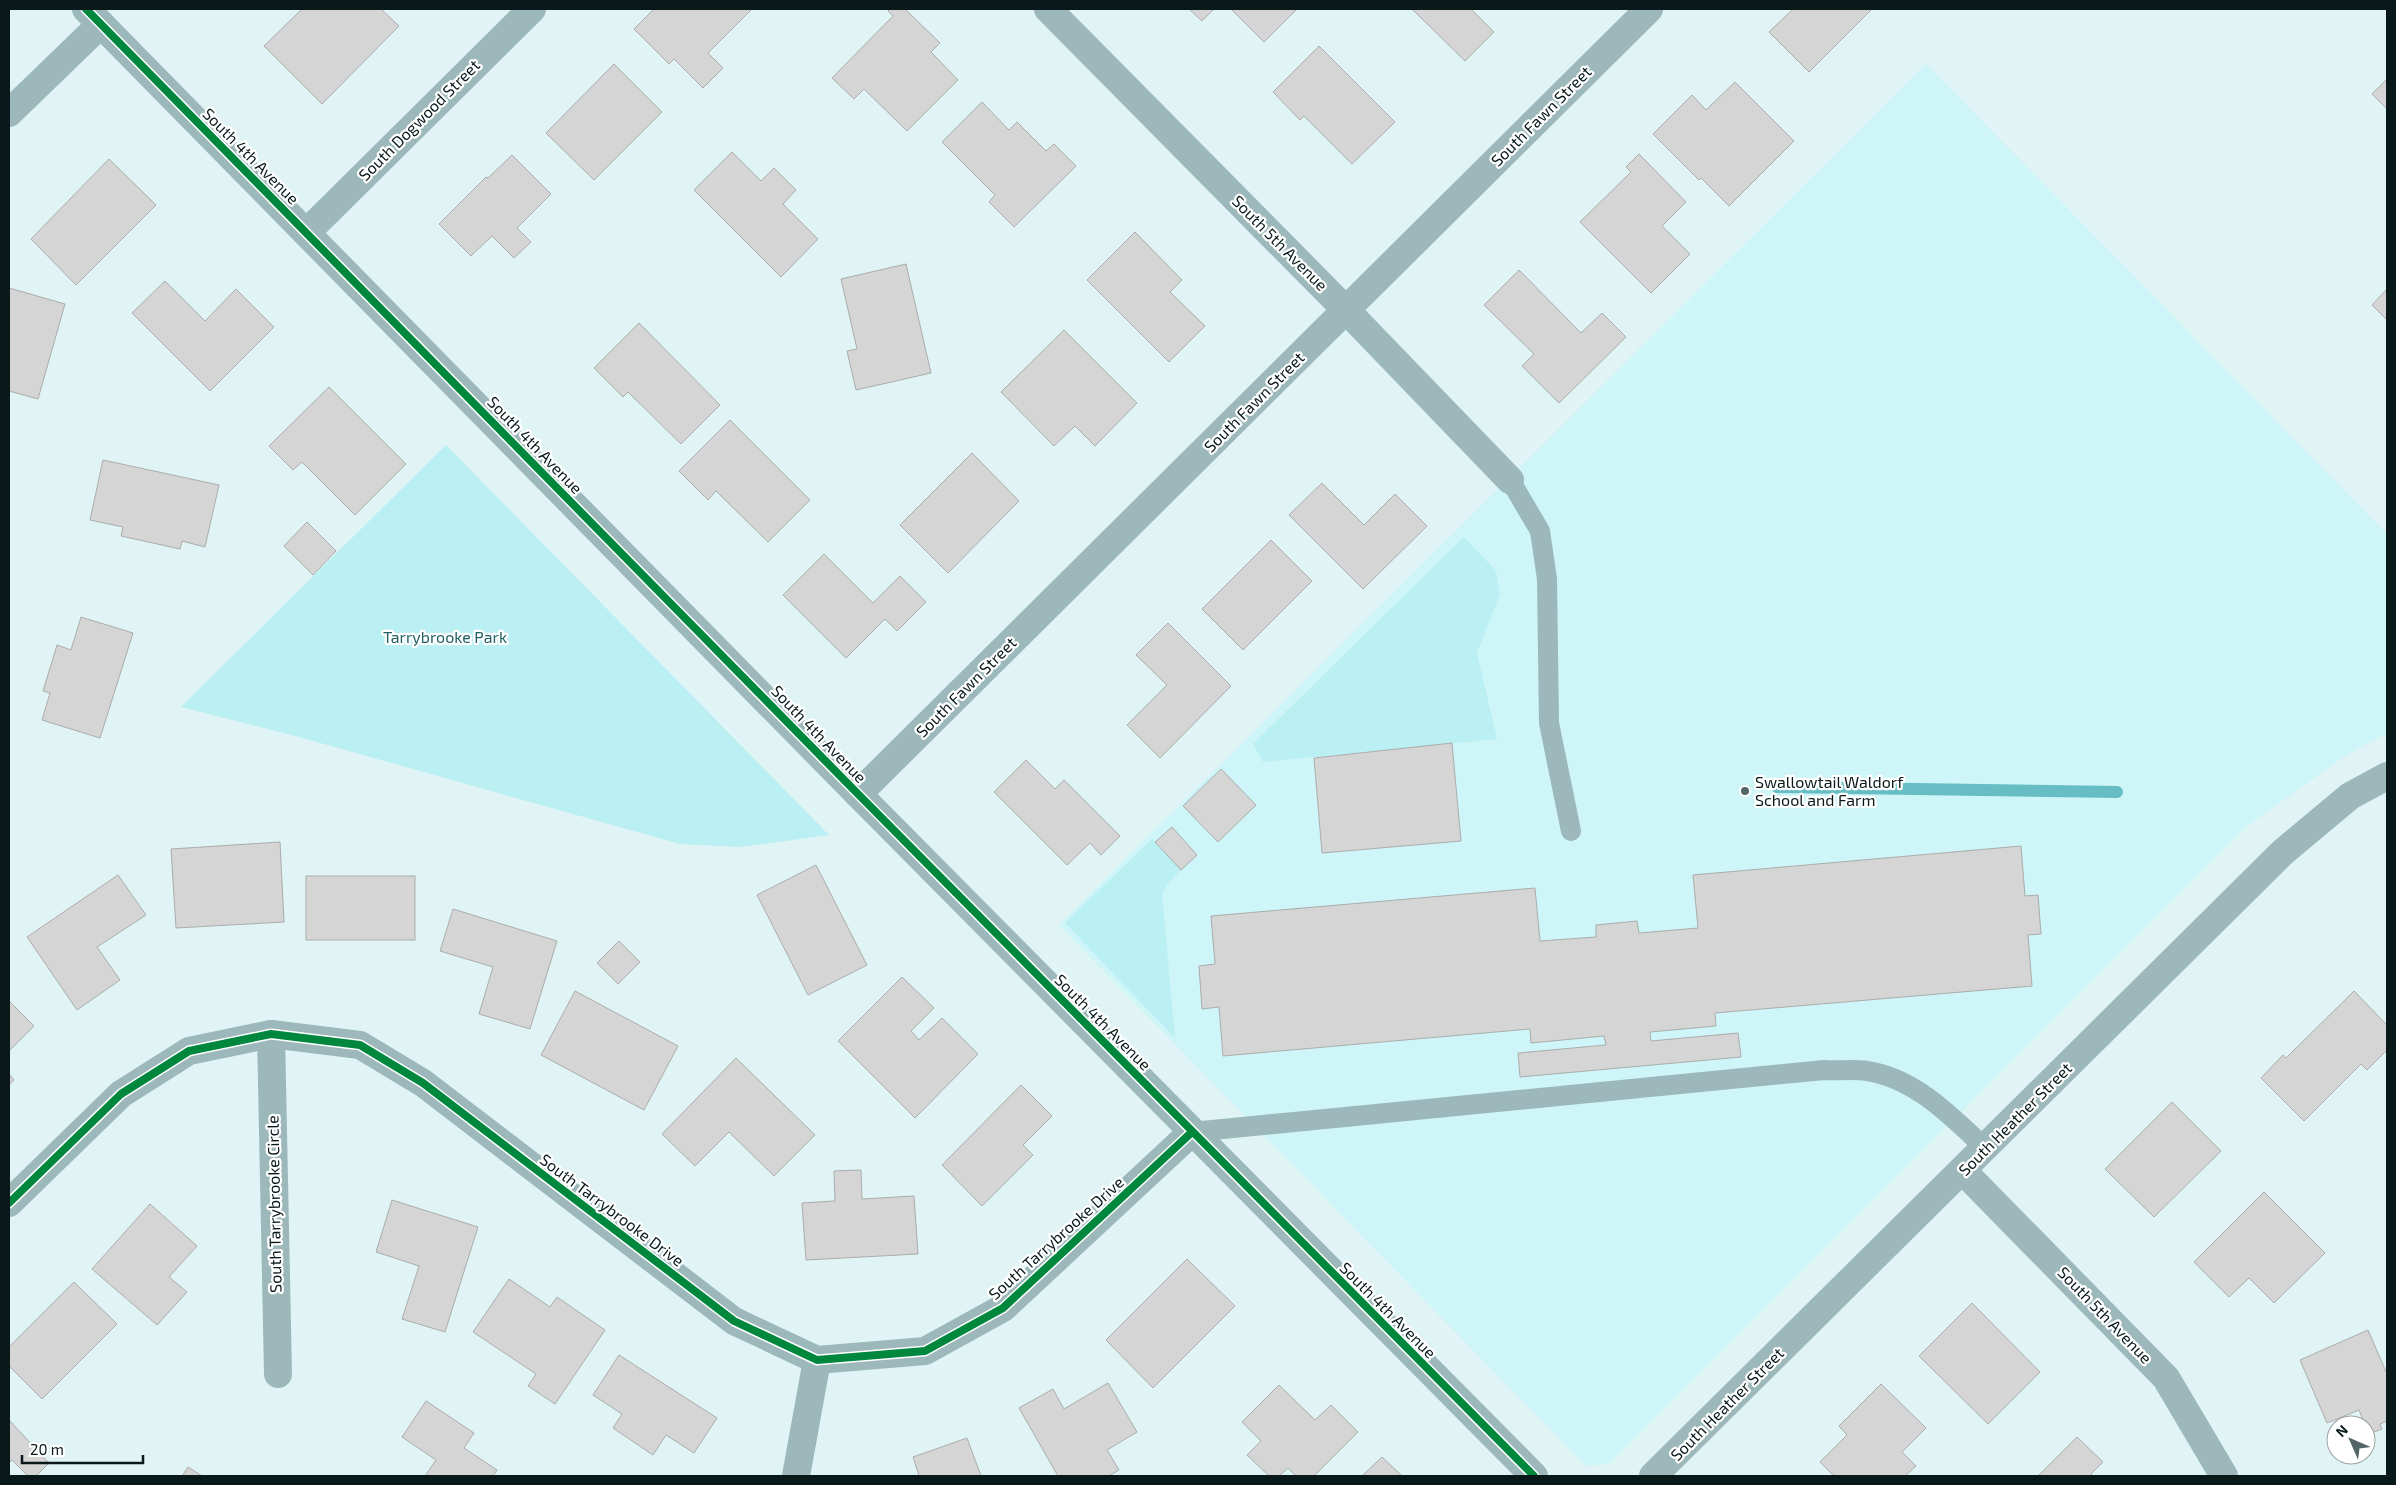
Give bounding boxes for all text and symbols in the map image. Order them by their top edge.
street label: South Dogwood Street [354,55,483,184]
street label: South Fawn Street [1487,62,1595,170]
street label: South 4th Avenue [199,104,303,208]
street label: South 5th Avenue [1229,191,1332,294]
street label: South Fawn Street [1200,348,1308,456]
street label: South 4th Avenue [484,392,587,497]
park label: Tarrybrooke Park [383,627,507,646]
street label: South Fawn Street [912,633,1020,741]
street label: South 4th Avenue [768,681,871,786]
place label: Swallowtail Waldorf School and Farm [1755,772,1904,809]
marker: Swallowtail Waldorf School and Farm [1739,785,1751,797]
street label: South 4th Avenue [1051,970,1155,1074]
street label: South Heather Street [1954,1058,2075,1179]
street label: South Tarrybrooke Circle [262,1115,285,1293]
street label: South Tarrybrooke Drive [537,1149,688,1270]
street label: South Tarrybrooke Drive [984,1172,1127,1303]
street label: South 4th Avenue [1336,1258,1440,1362]
street label: South 5th Avenue [2054,1262,2156,1367]
street label: South Heather Street [1666,1343,1787,1464]
north arrow [2326,1415,2376,1465]
text: N [2332,1421,2351,1440]
scale bar [22,1432,144,1464]
text: 20 m [30,1440,64,1458]

